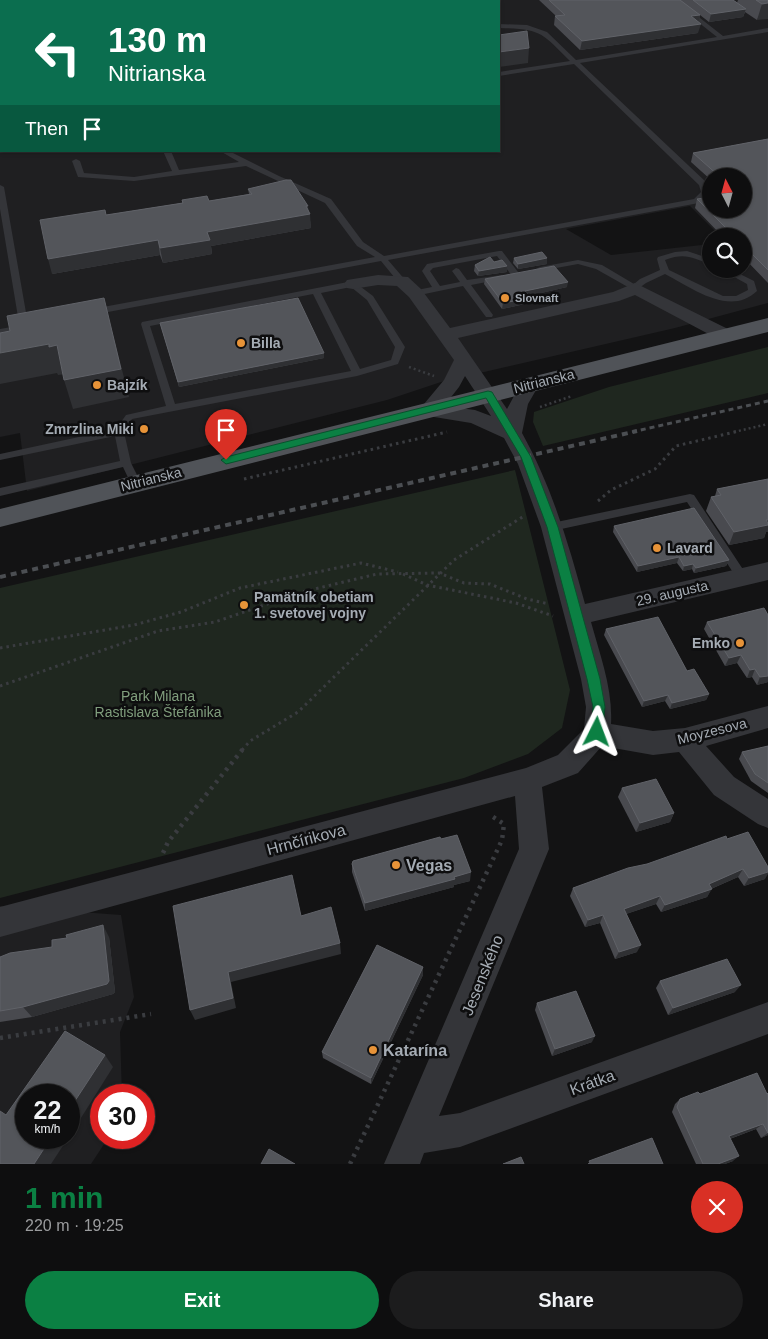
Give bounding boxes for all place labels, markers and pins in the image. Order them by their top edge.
marker: Slovnaft [499,292,511,304]
place label: Slovnaft [515,292,559,304]
place label: Billa [251,335,281,351]
marker: Billa [235,337,247,349]
place label: Bajzík [107,377,148,393]
marker: Bajzík [91,379,103,391]
pin [205,409,247,460]
place label: Zmrzlina Miki [45,421,134,437]
marker: Zmrzlina Miki [138,423,150,435]
place label: Lavard [667,540,713,556]
marker: Lavard [651,542,663,554]
place label: Pamätník obetiam 1. svetovej vojny [254,589,374,621]
marker: Pamätník obetiam 1. svetovej vojny [238,599,250,611]
place label: Emko [692,635,730,651]
marker: Emko [734,637,746,649]
place label: Vegas [406,857,452,874]
marker: Vegas [390,859,402,871]
place label: Katarína [383,1042,447,1059]
marker: Katarína [367,1044,379,1056]

